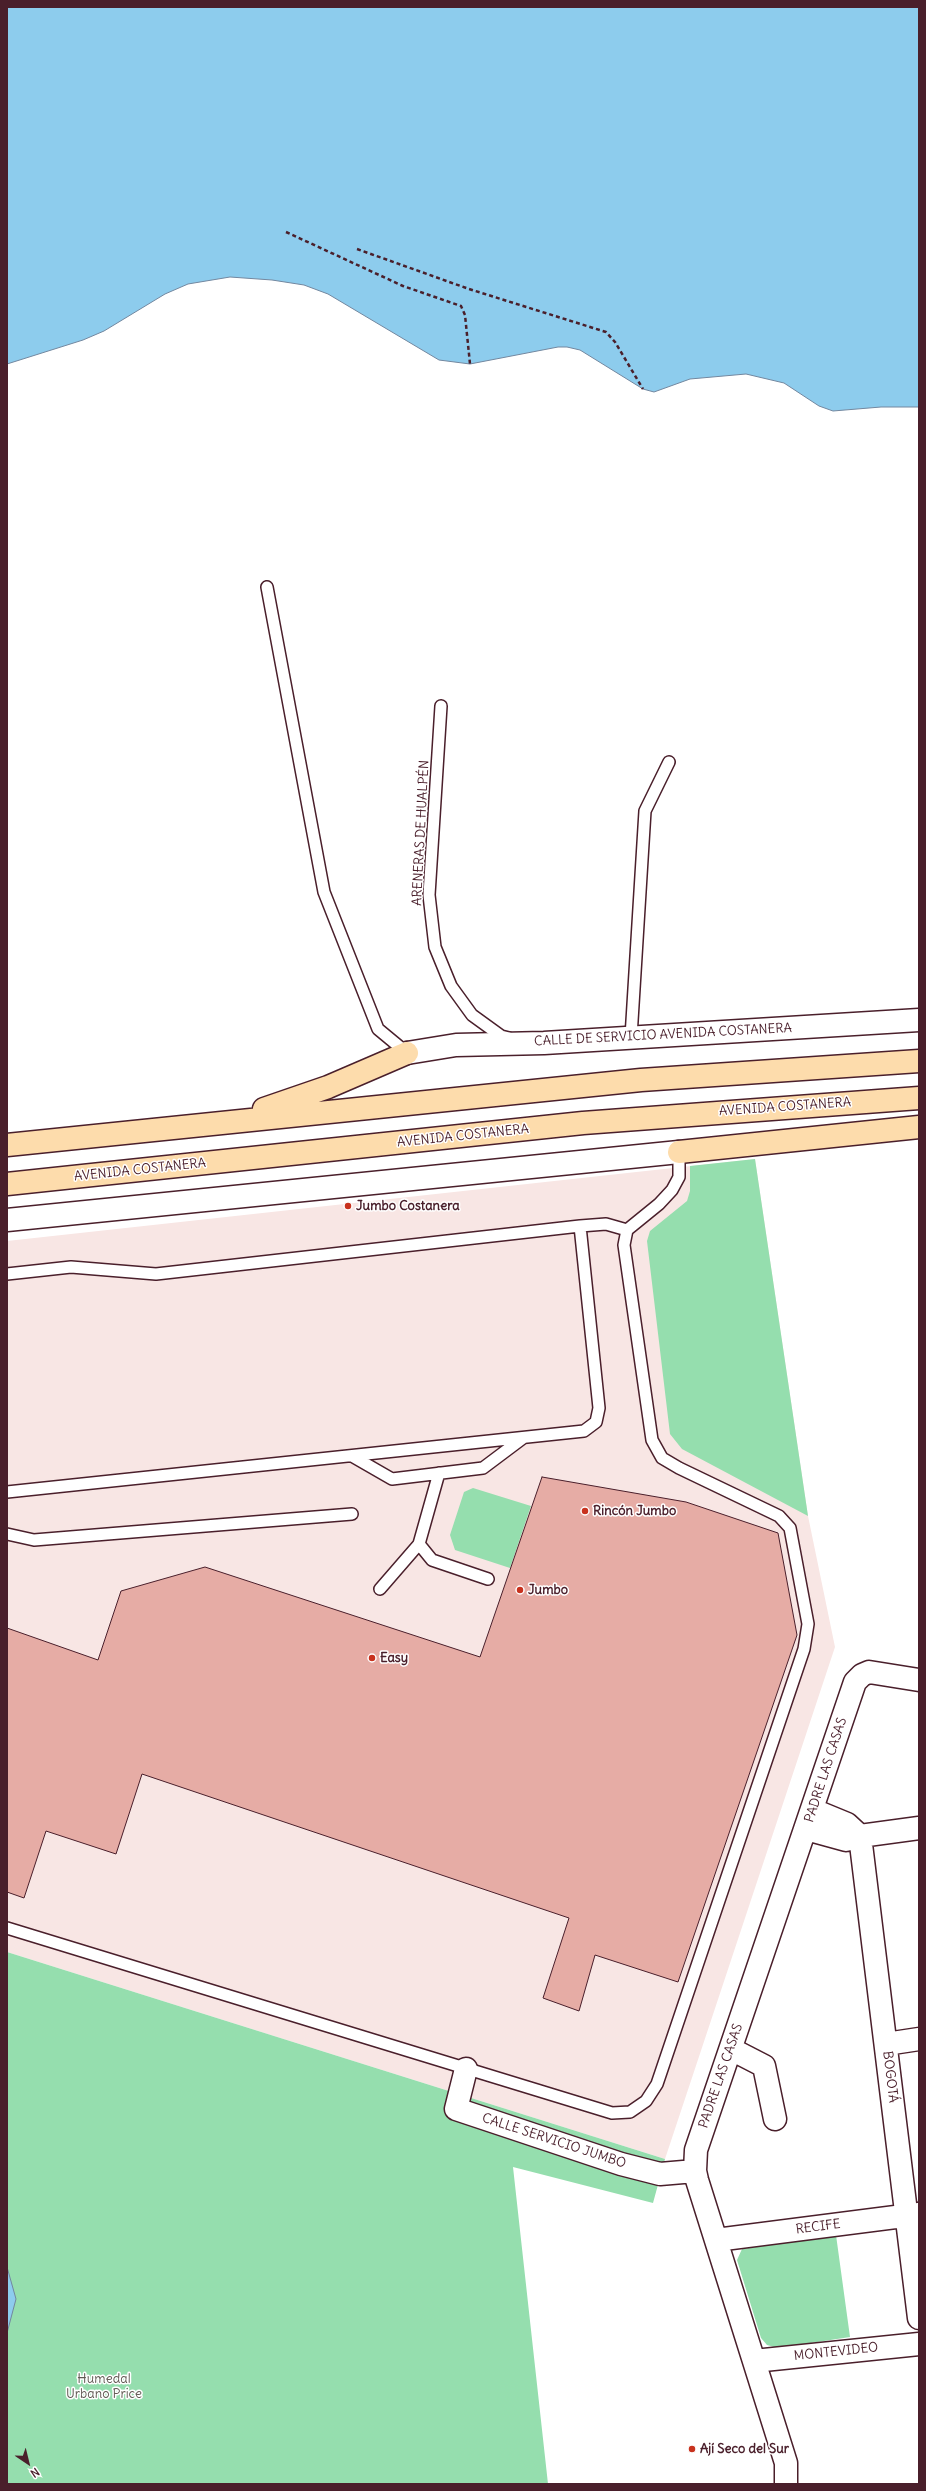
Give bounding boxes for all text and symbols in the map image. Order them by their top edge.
street label: ARENERAS DE HUALPÉN [409,760,433,906]
street label: CALLE DE SERVICIO AVENIDA COSTANERA [534,1020,792,1050]
street label: AVENIDA COSTANERA [718,1095,852,1119]
street label: AVENIDA COSTANERA [396,1121,530,1151]
street label: AVENIDA COSTANERA [73,1155,207,1185]
place label: Jumbo Costanera [356,1198,460,1214]
marker: Jumbo Costanera [343,1201,353,1211]
place label: Rincón Jumbo [593,1503,676,1519]
marker: Rincón Jumbo [580,1506,590,1516]
place label: Jumbo [528,1582,568,1598]
marker: Jumbo [515,1585,525,1595]
place label: Easy [380,1650,408,1666]
marker: Easy [367,1653,377,1663]
street label: PADRE LAS CASAS [802,1716,850,1824]
street label: PADRE LAS CASAS [696,2022,746,2130]
street label: BOGOTÁ [879,2050,901,2104]
street label: CALLE SERVICIO JUMBO [480,2110,628,2172]
street label: RECIFE [795,2217,841,2237]
street label: MONTEVIDEO [793,2340,879,2364]
park label: Humedal Urbano Price [66,2371,142,2402]
place label: Ají Seco del Sur [700,2441,789,2457]
north arrow [8,2443,48,2483]
marker: Ají Seco del Sur [687,2444,697,2454]
text: N [28,2465,42,2481]

